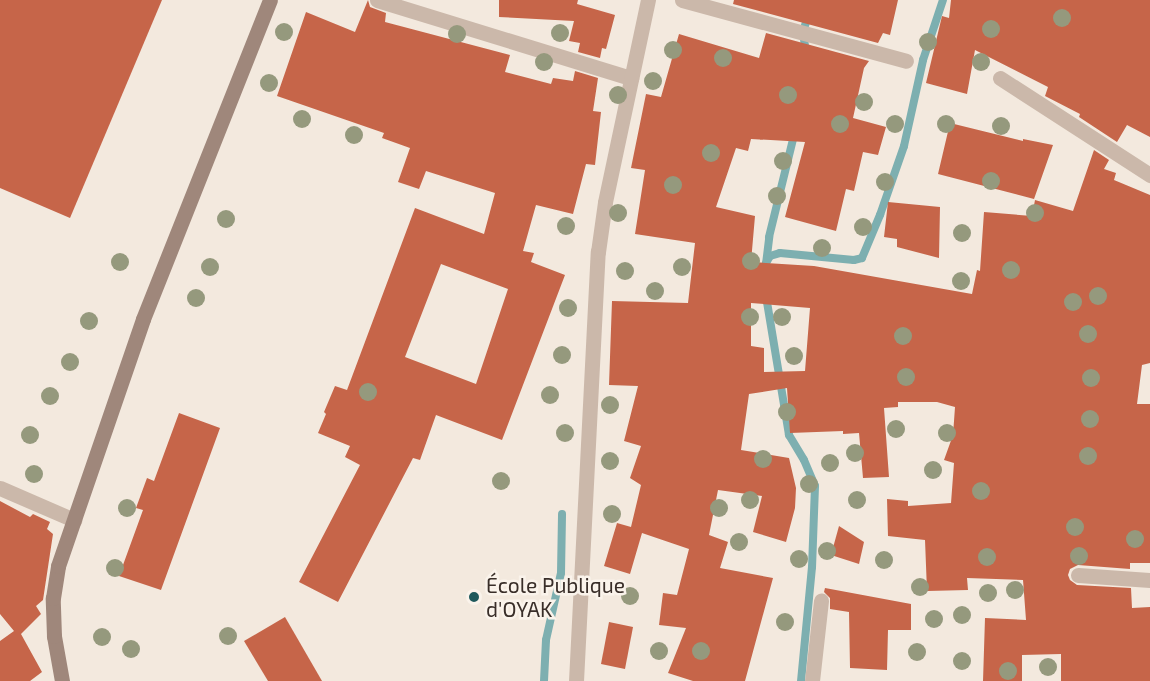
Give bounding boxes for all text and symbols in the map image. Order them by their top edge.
place label: École Publique d'OYAK [486,572,625,622]
marker: École Publique d'OYAK [467,590,481,604]

